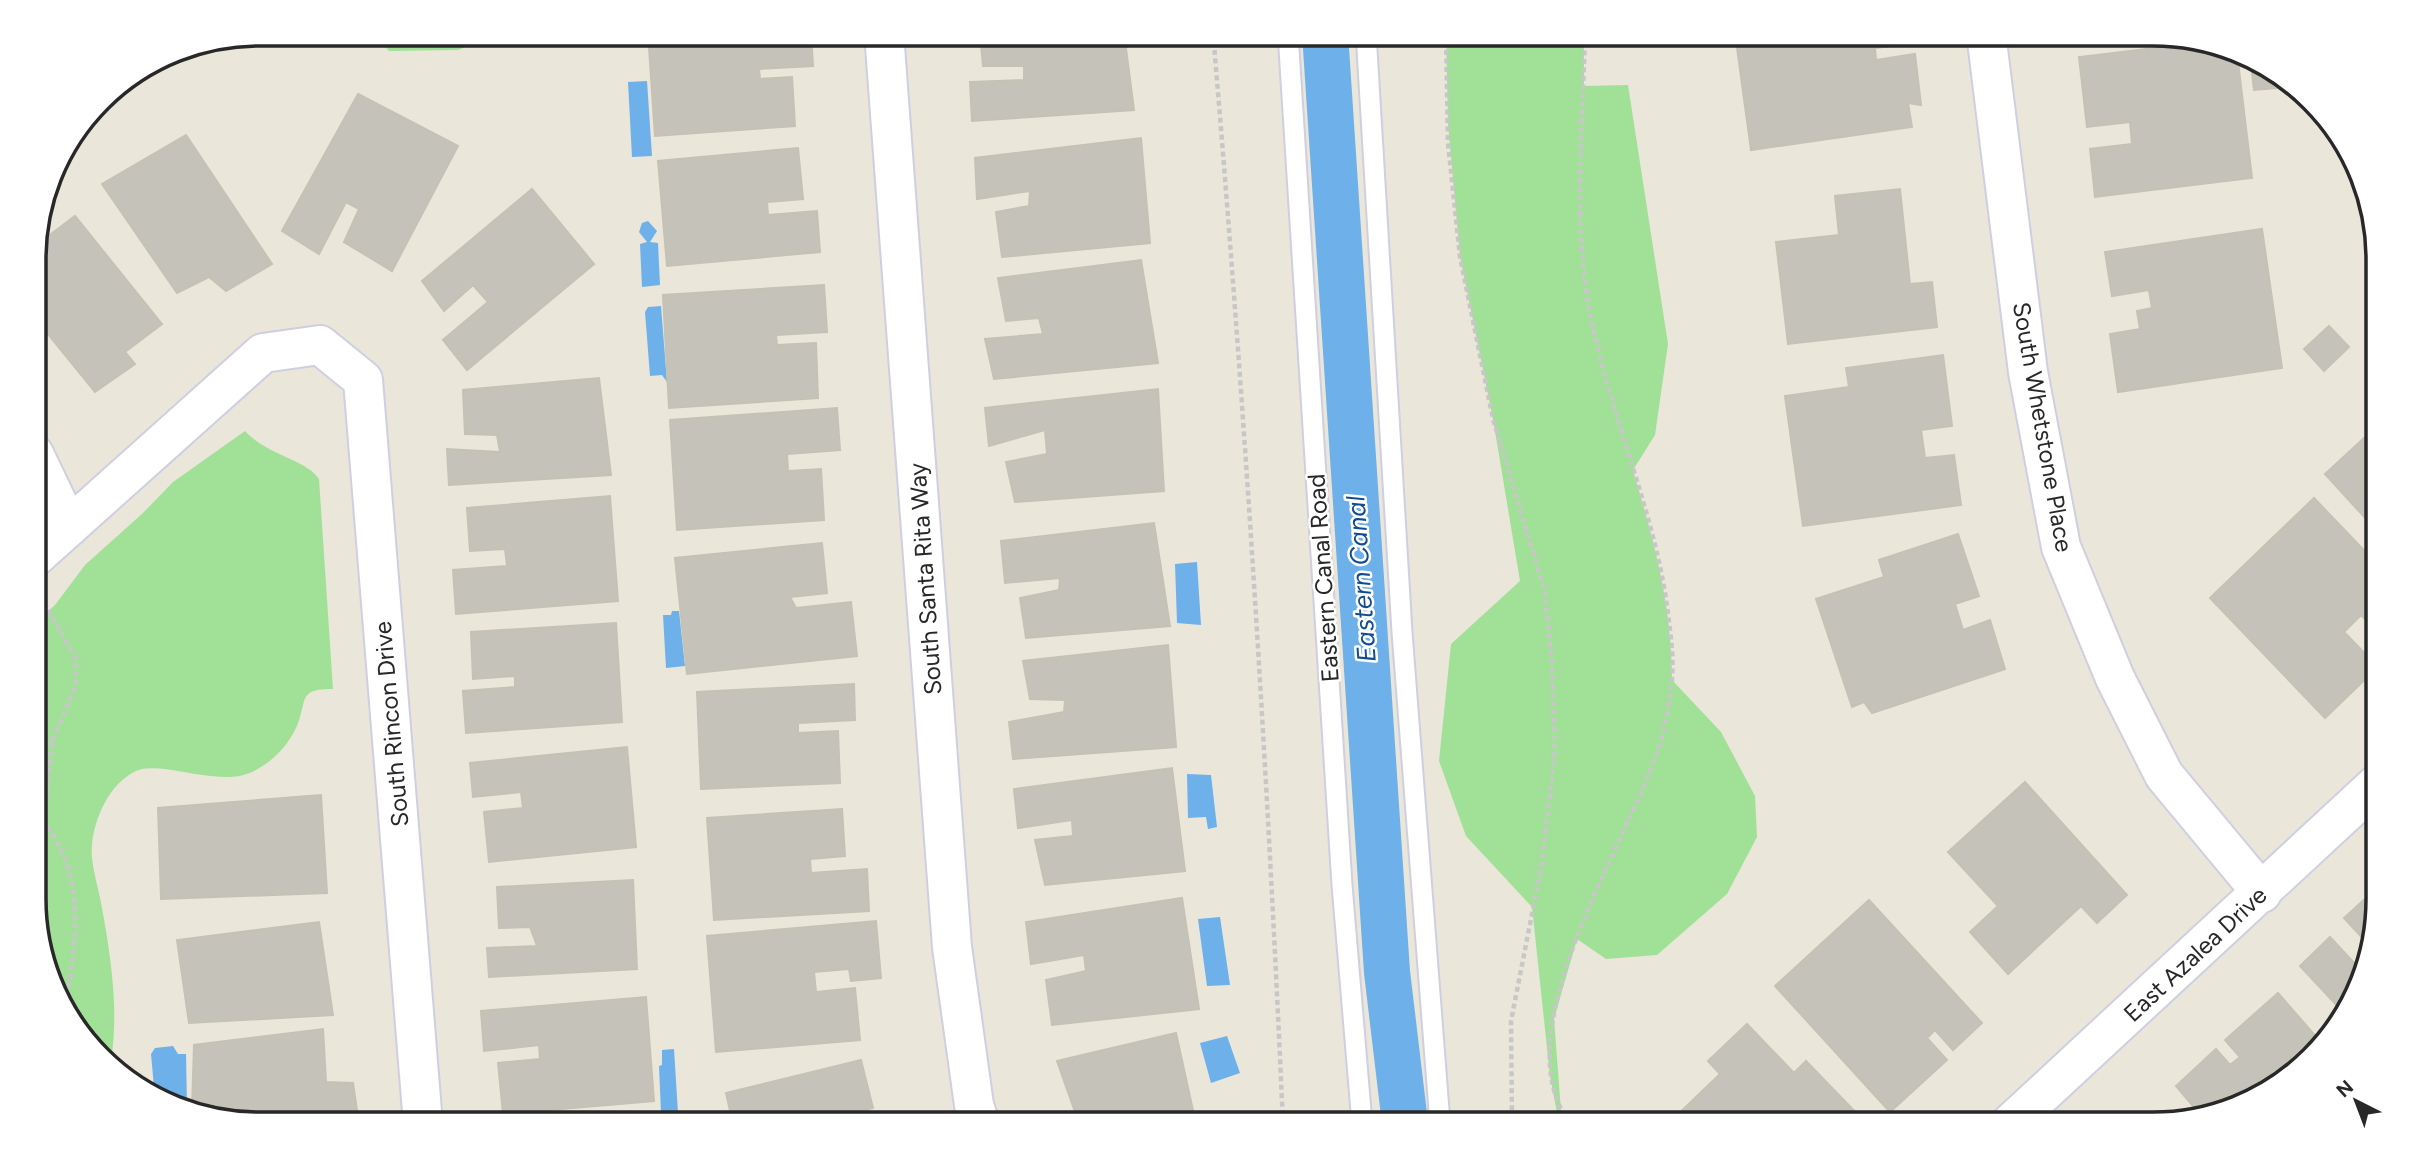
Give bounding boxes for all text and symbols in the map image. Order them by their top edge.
street label: South Whetstone Place [2007,300,2079,554]
street label: South Santa Rita Way [902,462,948,696]
street label: Eastern Canal Road [1301,473,1345,683]
water label: Eastern Canal [1339,495,1383,663]
street label: South Rincon Drive [368,620,414,828]
street label: East Azalea Drive [2117,880,2273,1028]
north arrow [2321,1066,2391,1136]
text: N [2332,1075,2358,1102]

